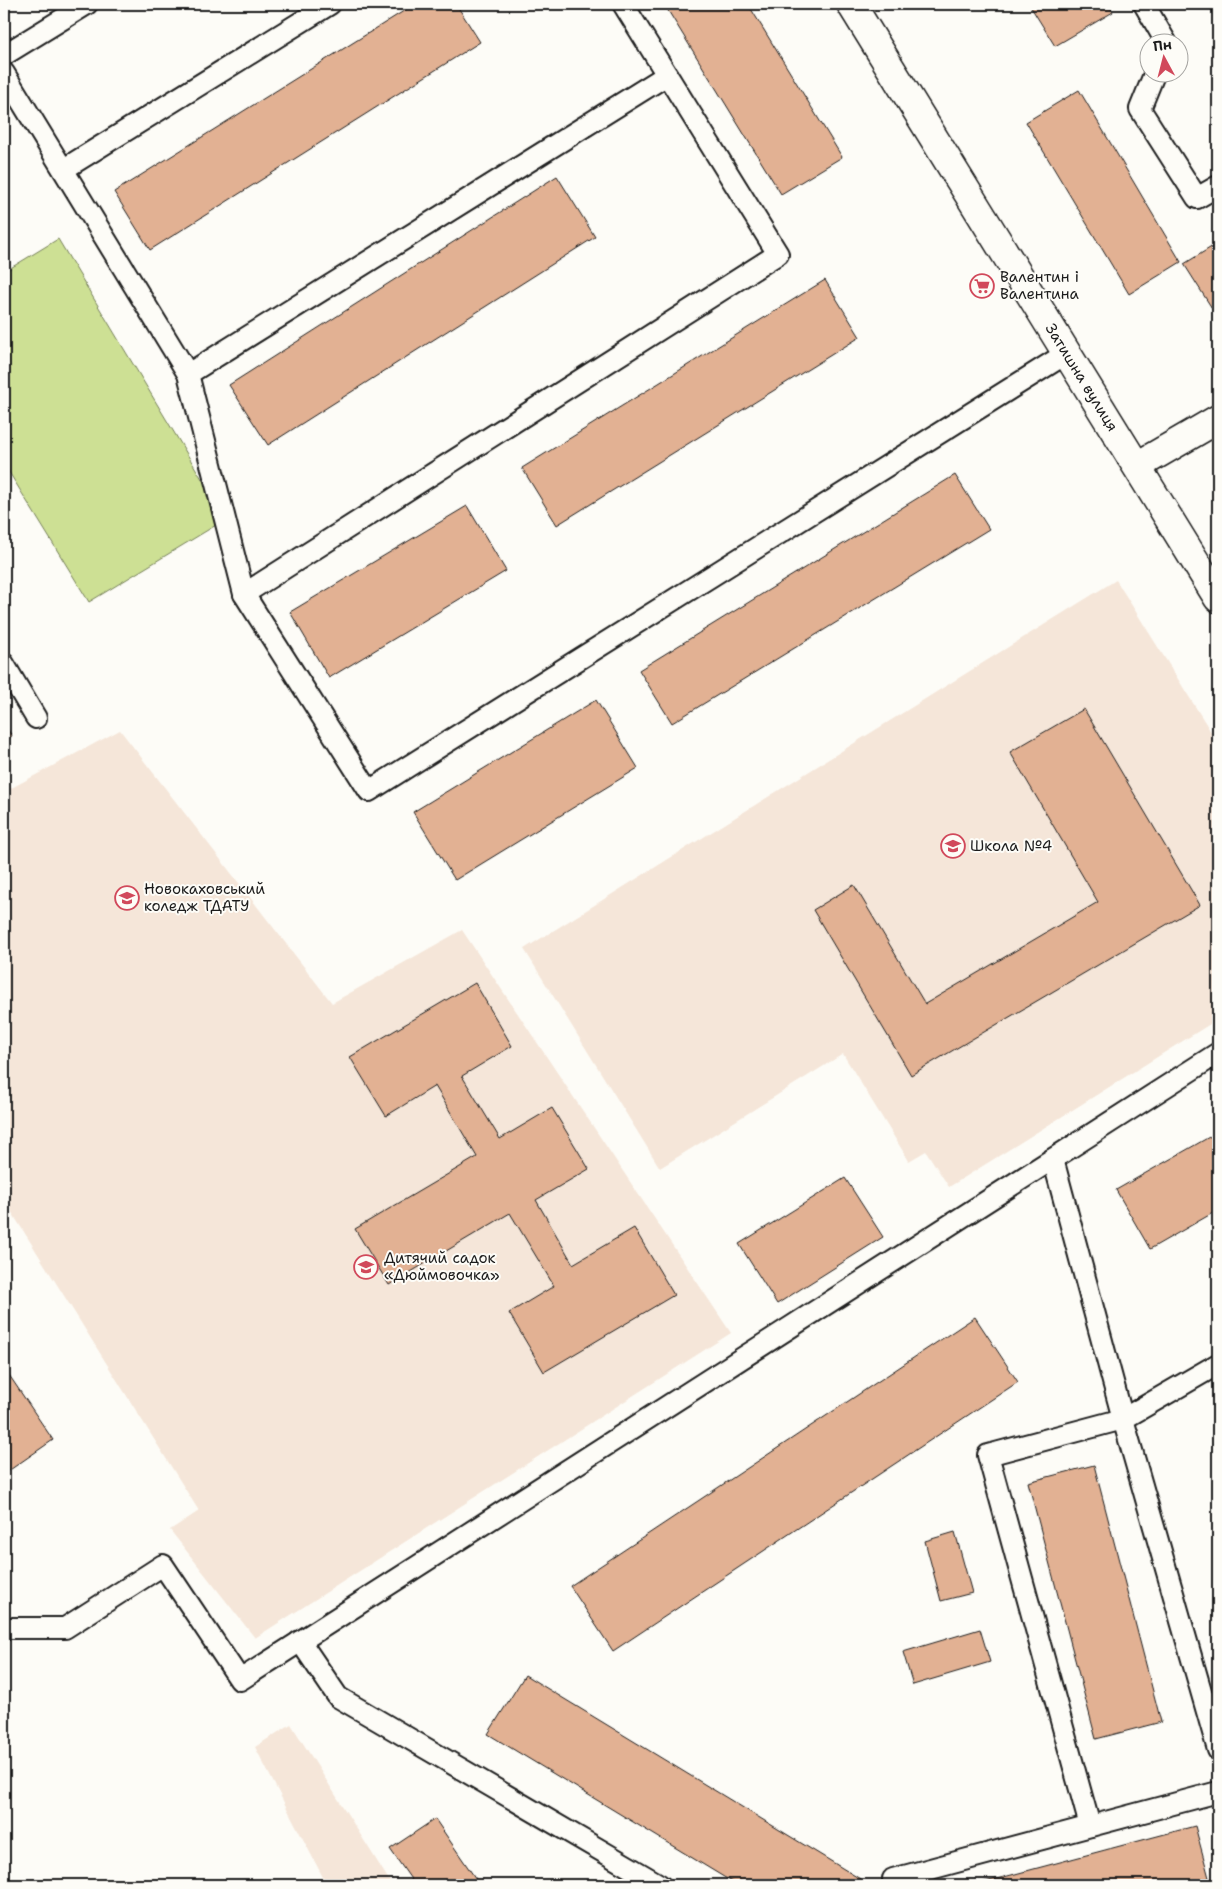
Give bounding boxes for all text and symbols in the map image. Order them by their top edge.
north arrow [1140,32,1190,82]
text: Пн [1152,35,1173,55]
place label: Валентин і Валентина [1000,267,1080,304]
supermarket icon: Валентин і Валентина [969,273,995,299]
street label: Затишна вулиця [1041,320,1123,435]
school or university icon: Школа №4 [940,833,966,859]
place label: Школа №4 [970,836,1052,856]
place label: Новокаховський коледж ТДАТУ [144,879,265,916]
school or university icon: Новокаховський коледж ТДАТУ [114,885,140,911]
place label: Дитячий садок «Дюймовочка» [384,1248,500,1285]
school or university icon: Дитячий садок «Дюймовочка» [353,1254,379,1280]

